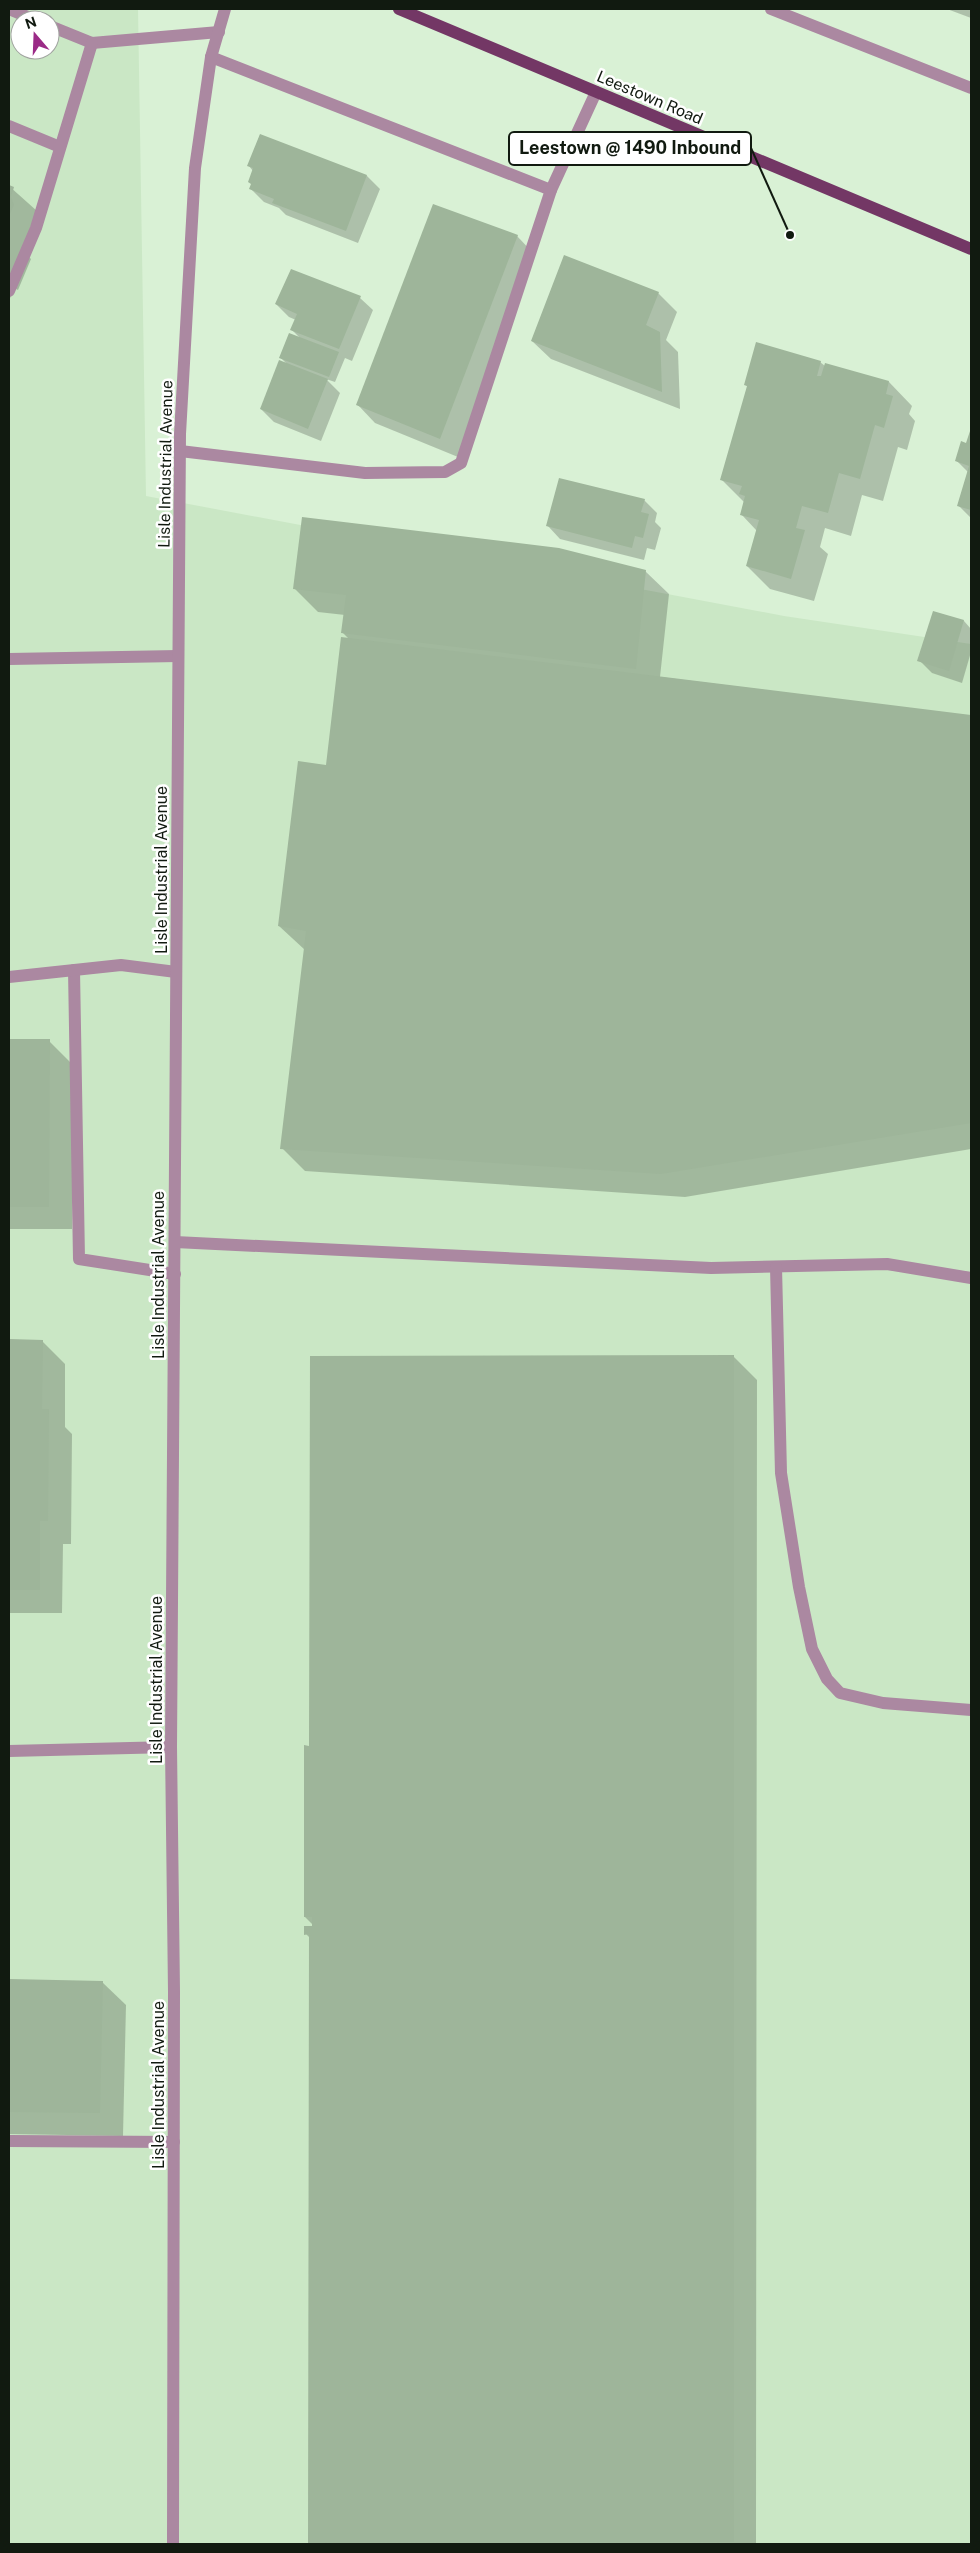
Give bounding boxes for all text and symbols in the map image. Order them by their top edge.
north arrow [10,10,60,60]
text: N [23,13,39,32]
street label: Leestown Road [594,67,706,128]
callout: Leestown @ 1490 Inbound [509,132,751,165]
text: Leestown @ 1490 Inbound [519,137,741,158]
street label: Lisle Industrial Avenue [155,380,176,548]
street label: Lisle Industrial Avenue [152,786,171,954]
street label: Lisle Industrial Avenue [149,1191,168,1359]
street label: Lisle Industrial Avenue [147,1596,166,1764]
street label: Lisle Industrial Avenue [149,2001,168,2169]

